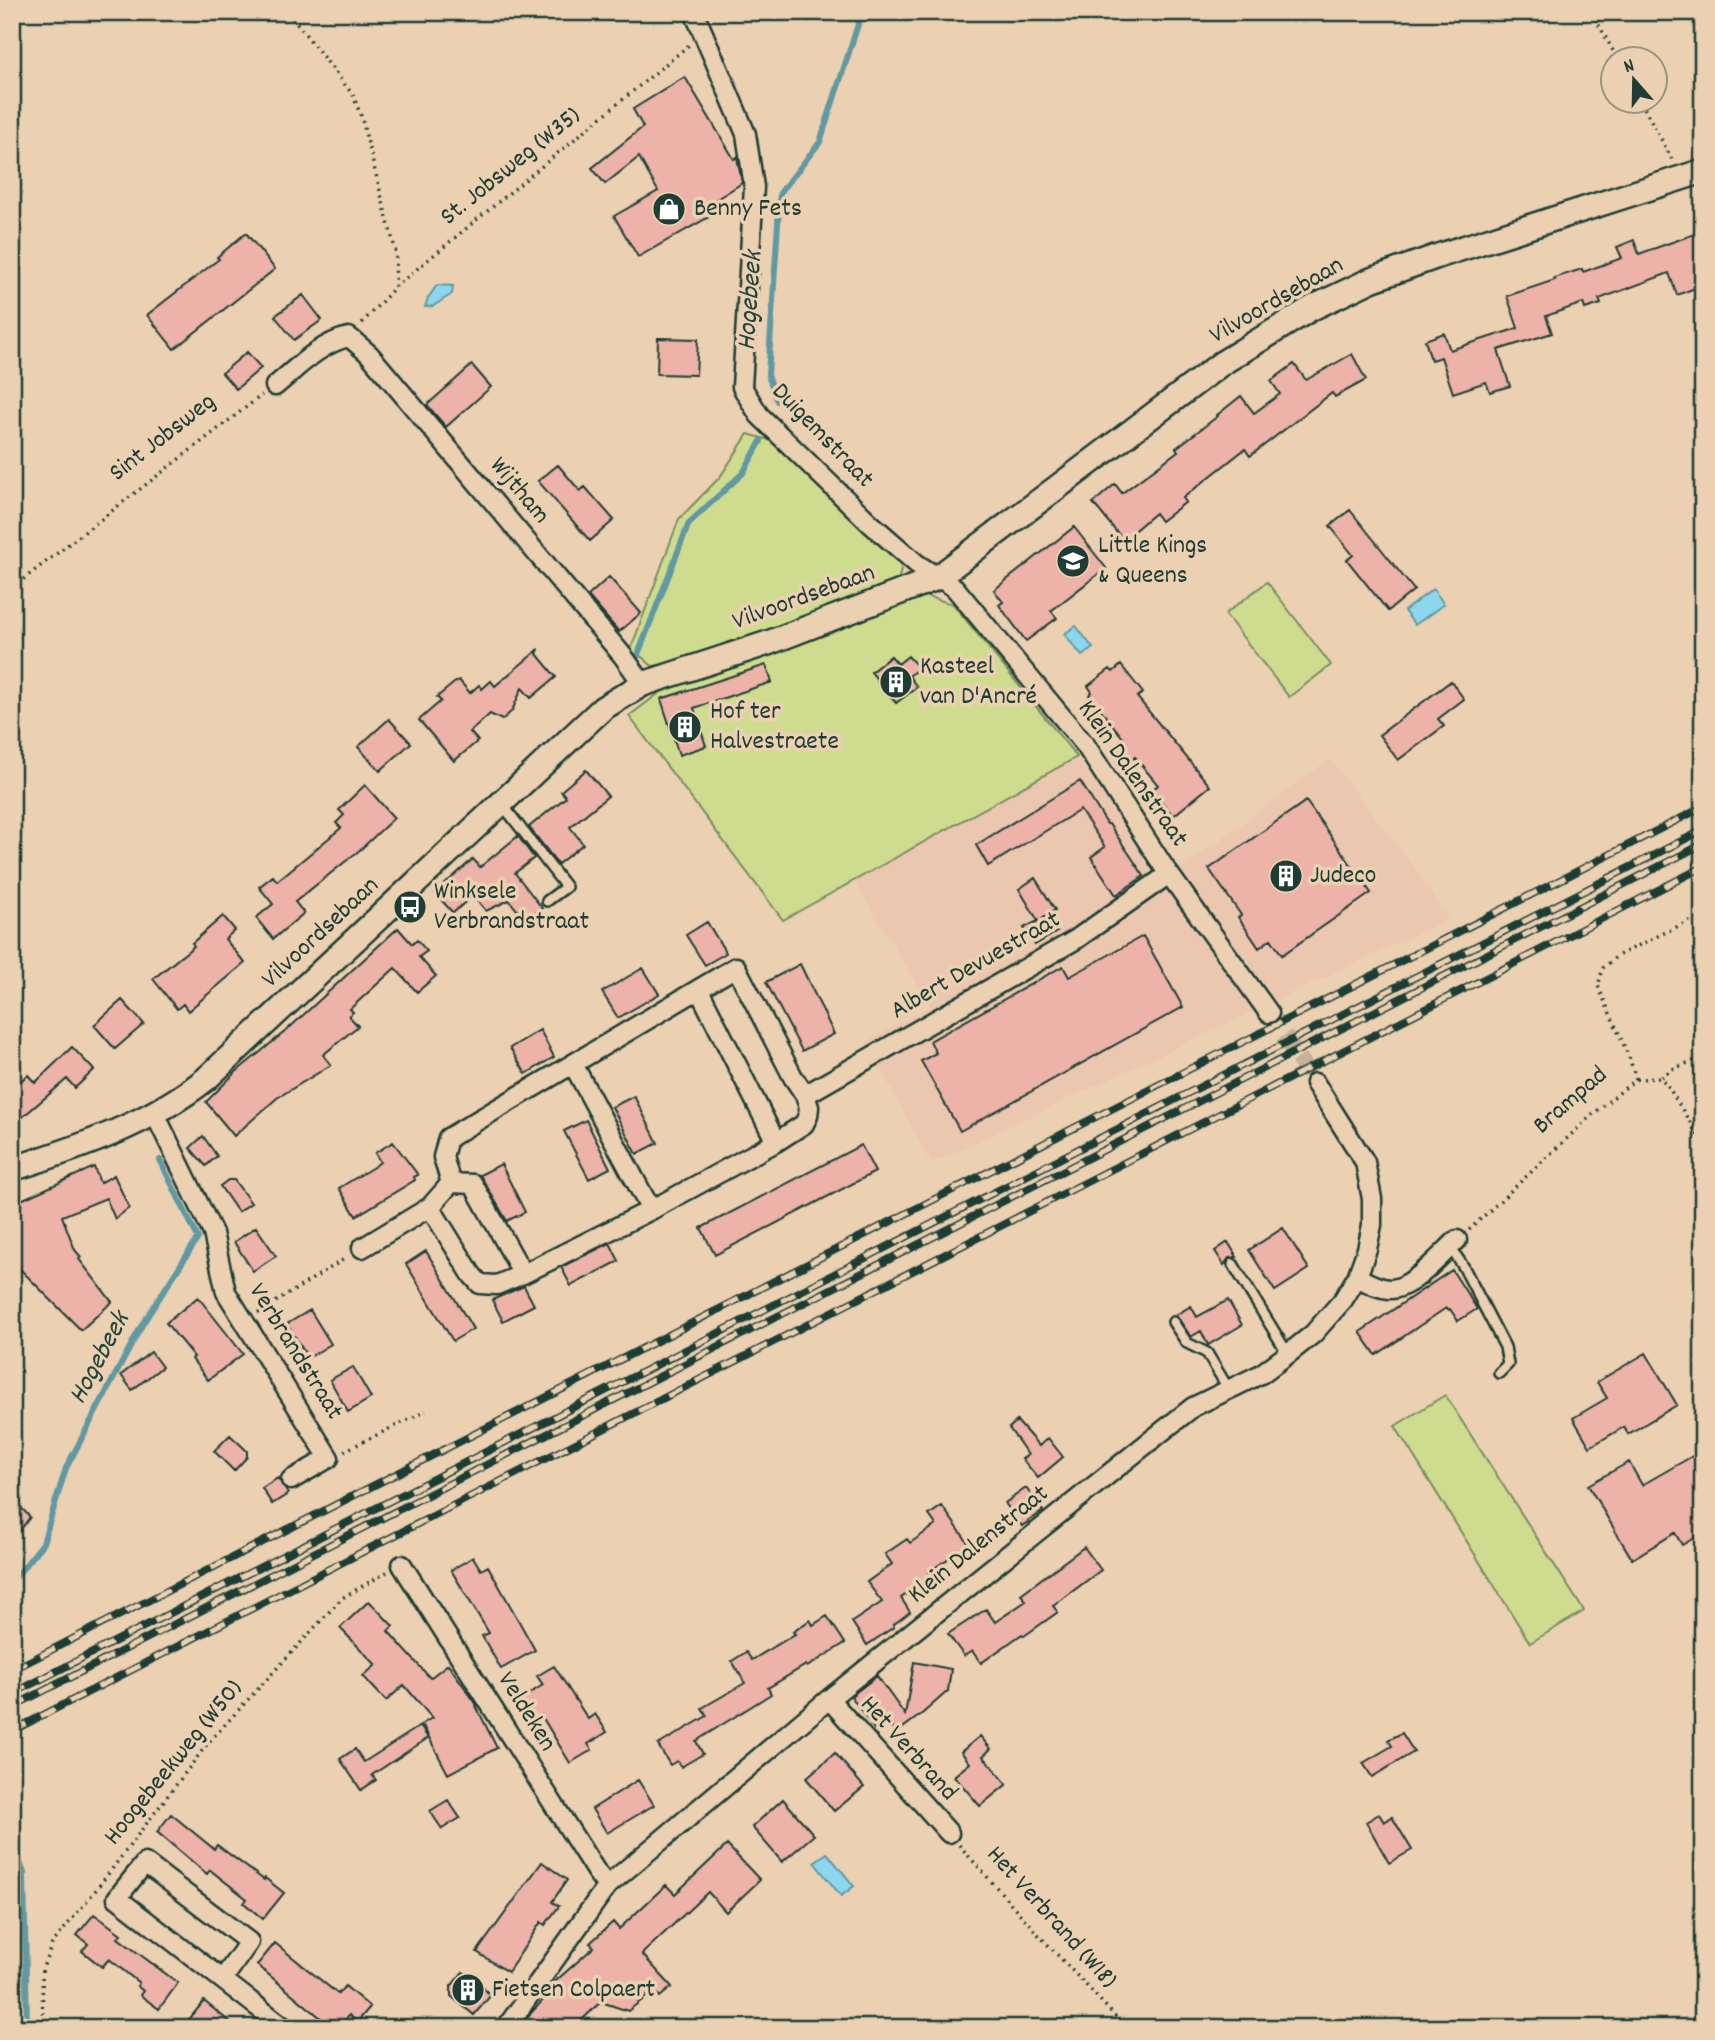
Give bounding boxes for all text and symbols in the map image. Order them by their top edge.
north arrow [1600,46,1670,116]
text: N [1620,53,1638,82]
street label: St. Jobsweg (W35) [433,99,589,235]
shop icon: Benny Fets [650,190,688,228]
place label: Benny Fets [694,191,802,228]
water label: Hogebeek [729,247,776,352]
street label: Vilvoordsebaan [1203,248,1351,354]
street label: Duigemstraat [762,375,882,497]
street label: Sint Jobsweg [102,384,224,492]
street label: Wijtham [480,449,558,533]
place label: Little Kings & Queens [1098,528,1207,595]
school or university icon: Little Kings & Queens [1054,542,1092,580]
street label: Vilvoordsebaan [728,555,880,641]
place label: Kasteel van D'Ancré [920,649,1037,716]
building icon: Kasteel van D'Ancré [877,663,915,701]
street label: Klein Dalenstraat [1068,693,1197,855]
place label: Hof ter Halvestraete [710,694,839,761]
building icon: Hof ter Halvestraete [666,708,704,746]
building icon: Judeco [1267,857,1305,895]
place label: Judeco [1310,858,1376,895]
street label: Vilvoordsebaan [254,869,388,997]
place label: Winksele Verbrandstraat [434,874,589,941]
bus stop icon: Winksele Verbrandstraat [391,888,429,926]
street label: Albert Devuestraat [884,902,1068,1030]
street label: Brampad [1526,1058,1616,1144]
street label: Verbrandstraat [238,1276,352,1428]
water label: Hogebeek [60,1303,143,1412]
street label: Klein Dalenstraat [901,1476,1058,1613]
street label: Veldeken [487,1665,565,1759]
street label: Hoogebeekweg (W50) [96,1672,252,1854]
street label: Het Verbrand [850,1688,966,1810]
street label: Het Verbrand (W18) [977,1838,1125,1998]
building icon: Fietsen Colpaert [449,1971,487,2009]
place label: Fietsen Colpaert [492,1972,656,2009]

